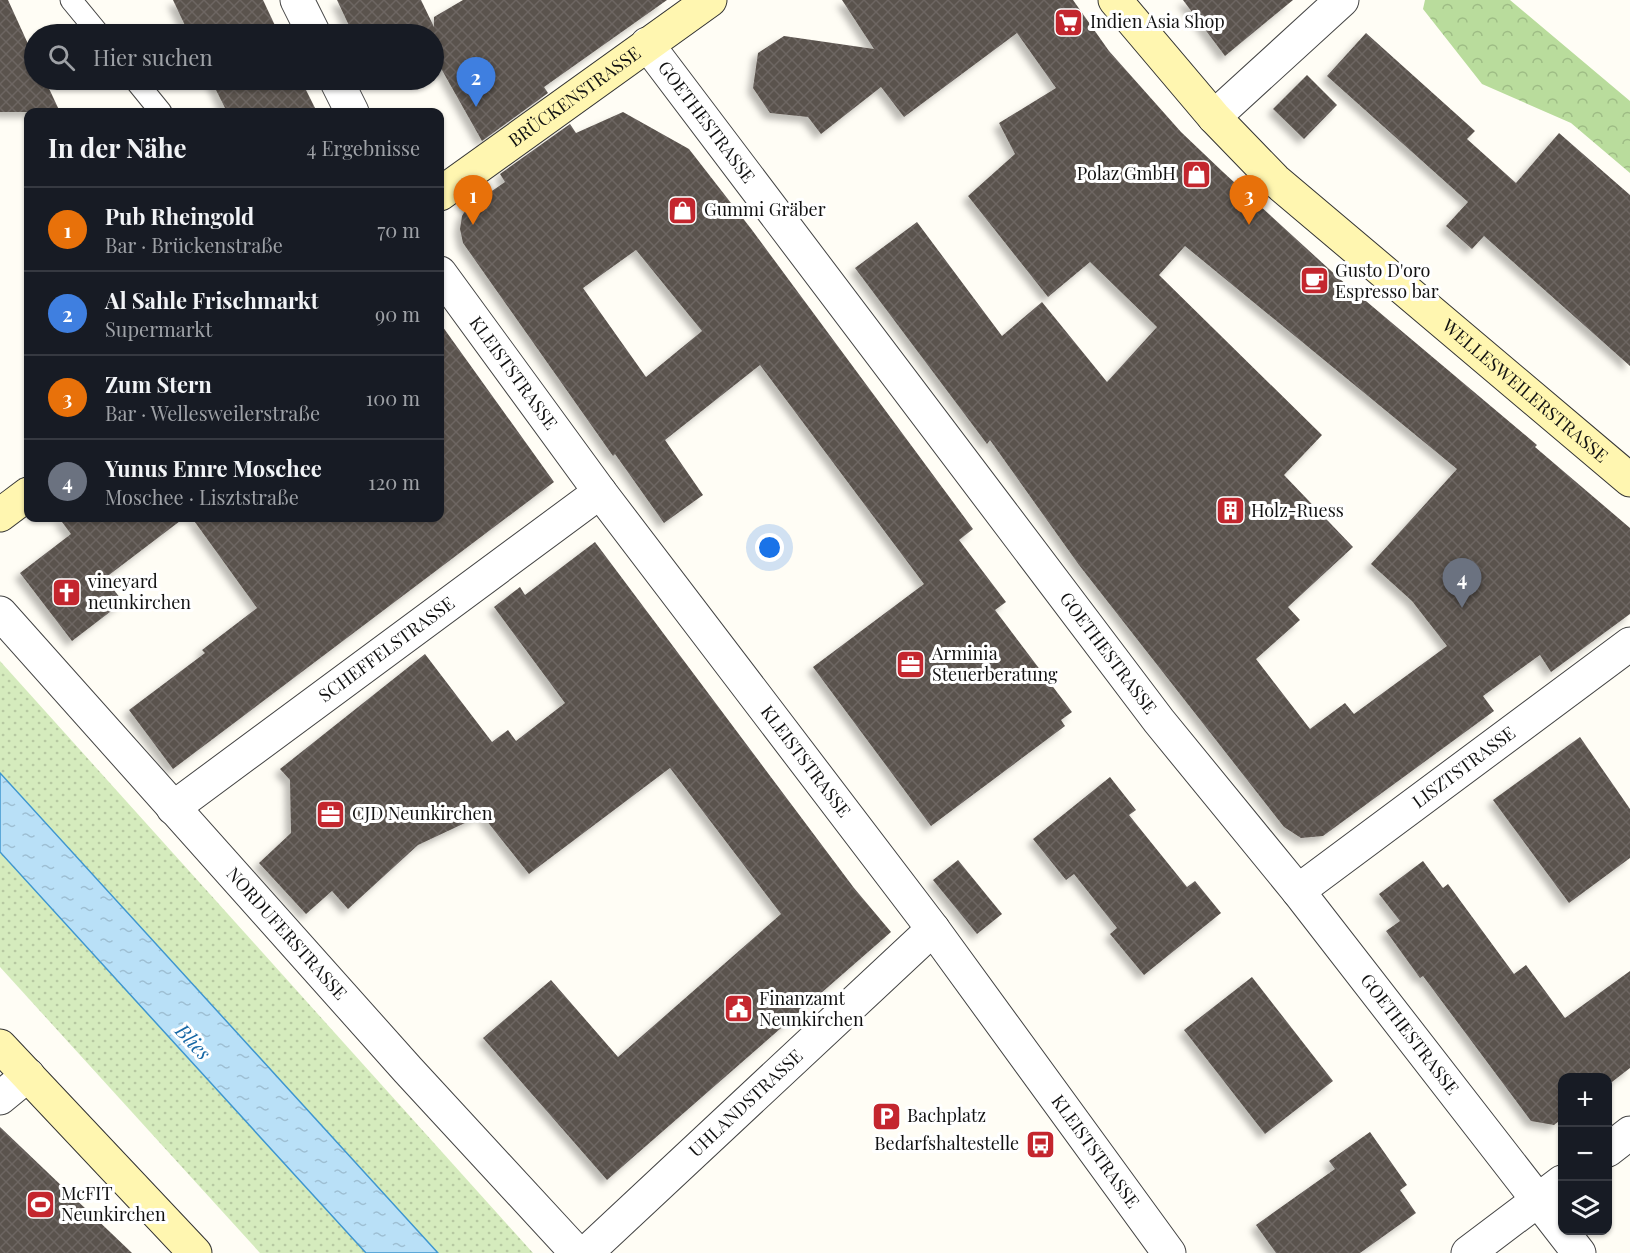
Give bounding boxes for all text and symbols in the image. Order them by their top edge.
supermarket icon: Indien Asia Shop [1053,6,1085,38]
place label: Indien Asia Shop [1090,9,1225,33]
search box [24,24,444,90]
icon: search [45,41,78,74]
street label: BRÜCKENSTRASSE [503,41,645,152]
text: Hier suchen [93,42,213,72]
street label: GOETHESTRASSE [653,56,761,187]
pin: 2 [456,57,496,107]
text: In der Nähe [48,130,187,165]
text: 4 Ergebnisse [307,134,420,161]
shop icon: Polaz GmbH [1181,158,1213,190]
place label: Polaz GmbH [1077,161,1176,185]
pin: 1 [454,176,492,225]
pin: 3 [1230,176,1268,225]
shop icon: Gummi Gräber [667,194,699,226]
place label: Gummi Gräber [704,197,826,221]
text: Pub Rheingold [105,201,254,231]
text: 1 [64,216,71,243]
text: 70 m [377,216,420,243]
text: Bar · Brückenstraße [105,231,283,258]
place label: Gusto D'oro Espresso bar [1335,258,1439,303]
cafe icon: Gusto D'oro Espresso bar [1298,265,1330,297]
text: Al Sahle Frischmarkt [105,285,318,315]
text: 2 [62,300,73,327]
text: 90 m [375,300,420,327]
street label: KLEISTSTRASSE [465,311,563,434]
street label: WELLESWEILERSTRASSE [1437,313,1613,467]
text: Supermarkt [105,315,212,342]
text: Zum Stern [105,369,212,399]
text: 3 [63,384,72,411]
text: 100 m [366,384,420,411]
text: Bar · Wellesweilerstraße [105,399,320,426]
text: Yunus Emre Moschee [105,453,322,483]
text: 4 [62,468,73,495]
text: 120 m [368,468,420,495]
text: Moschee · Lisztstraße [105,483,299,510]
building icon: Holz-Ruess [1214,495,1246,527]
place label: Holz-Ruess [1251,498,1344,522]
your location [755,533,784,562]
pin: 4 [1442,558,1482,608]
place label: vineyard neunkirchen [87,569,191,614]
church icon: vineyard neunkirchen [51,576,83,608]
street label: GOETHESTRASSE [1055,587,1163,719]
street label: SCHEFFELSTRASSE [314,591,459,707]
place label: Arminia Steuerberatung [931,641,1058,686]
office icon: Arminia Steuerberatung [895,648,927,680]
street label: KLEISTSTRASSE [756,700,857,822]
street label: LISZTSTRASSE [1407,720,1520,813]
office icon: CJD Neunkirchen [315,798,347,830]
place label: CJD Neunkirchen [352,801,493,825]
street label: NORDUFERSTRASSE [222,862,353,1004]
street label: GOETHESTRASSE [1356,968,1465,1099]
place label: Finanzamt Neunkirchen [759,986,864,1031]
public building icon: Finanzamt Neunkirchen [722,993,754,1025]
water label: Blies [170,1016,218,1065]
street label: UHLANDSTRASSE [683,1044,808,1162]
map controls [1558,1073,1612,1235]
button: + [1558,1073,1612,1127]
street label: KLEISTSTRASSE [1047,1089,1145,1213]
parking icon: Bachplatz [870,1100,902,1132]
place label: Bachplatz [907,1103,986,1127]
button: − [1558,1127,1612,1181]
bus stop icon: Bedarfshaltestelle [1024,1128,1056,1160]
place label: Bedarfshaltestelle [874,1131,1019,1155]
place label: McFIT Neunkirchen [61,1181,166,1226]
button: layers [1558,1181,1612,1235]
sports icon: McFIT Neunkirchen [24,1188,56,1220]

